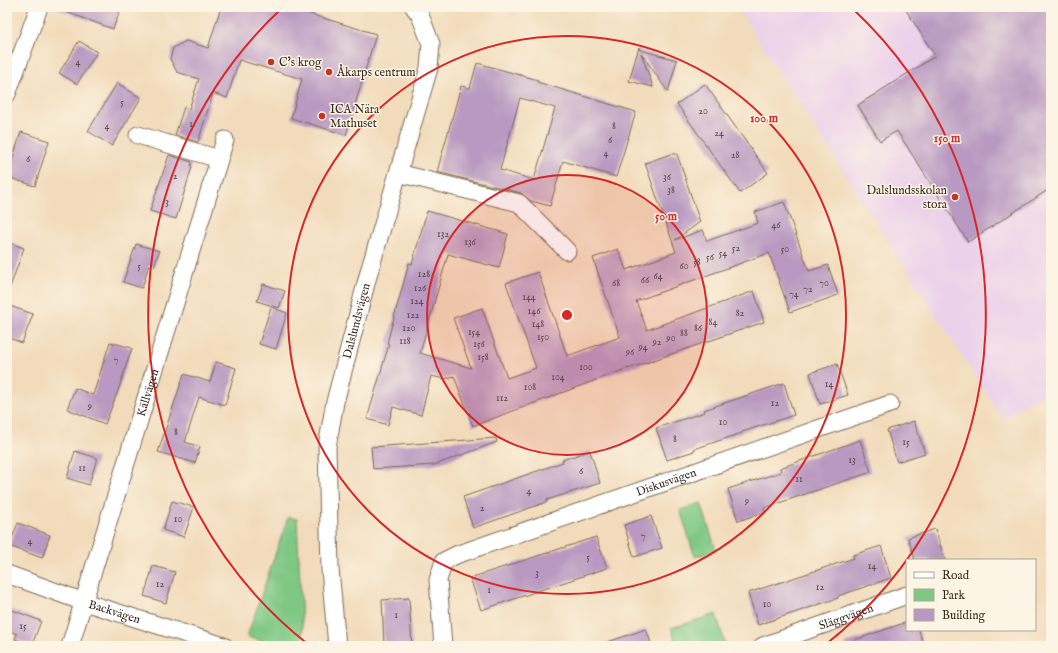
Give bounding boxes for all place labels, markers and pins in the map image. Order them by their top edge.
place label: C's krog [279,55,322,70]
marker: C's krog [266,57,276,67]
place label: Åkarps centrum [336,64,416,81]
marker: Åkarps centrum [324,67,334,77]
place label: ICA Nära Mathuset [330,102,380,131]
marker: ICA Nära Mathuset [317,111,327,121]
place label: Dalslundsskolan stora [866,183,948,212]
marker: Dalslundsskolan stora [950,192,960,202]
centre of rings [560,308,574,322]

